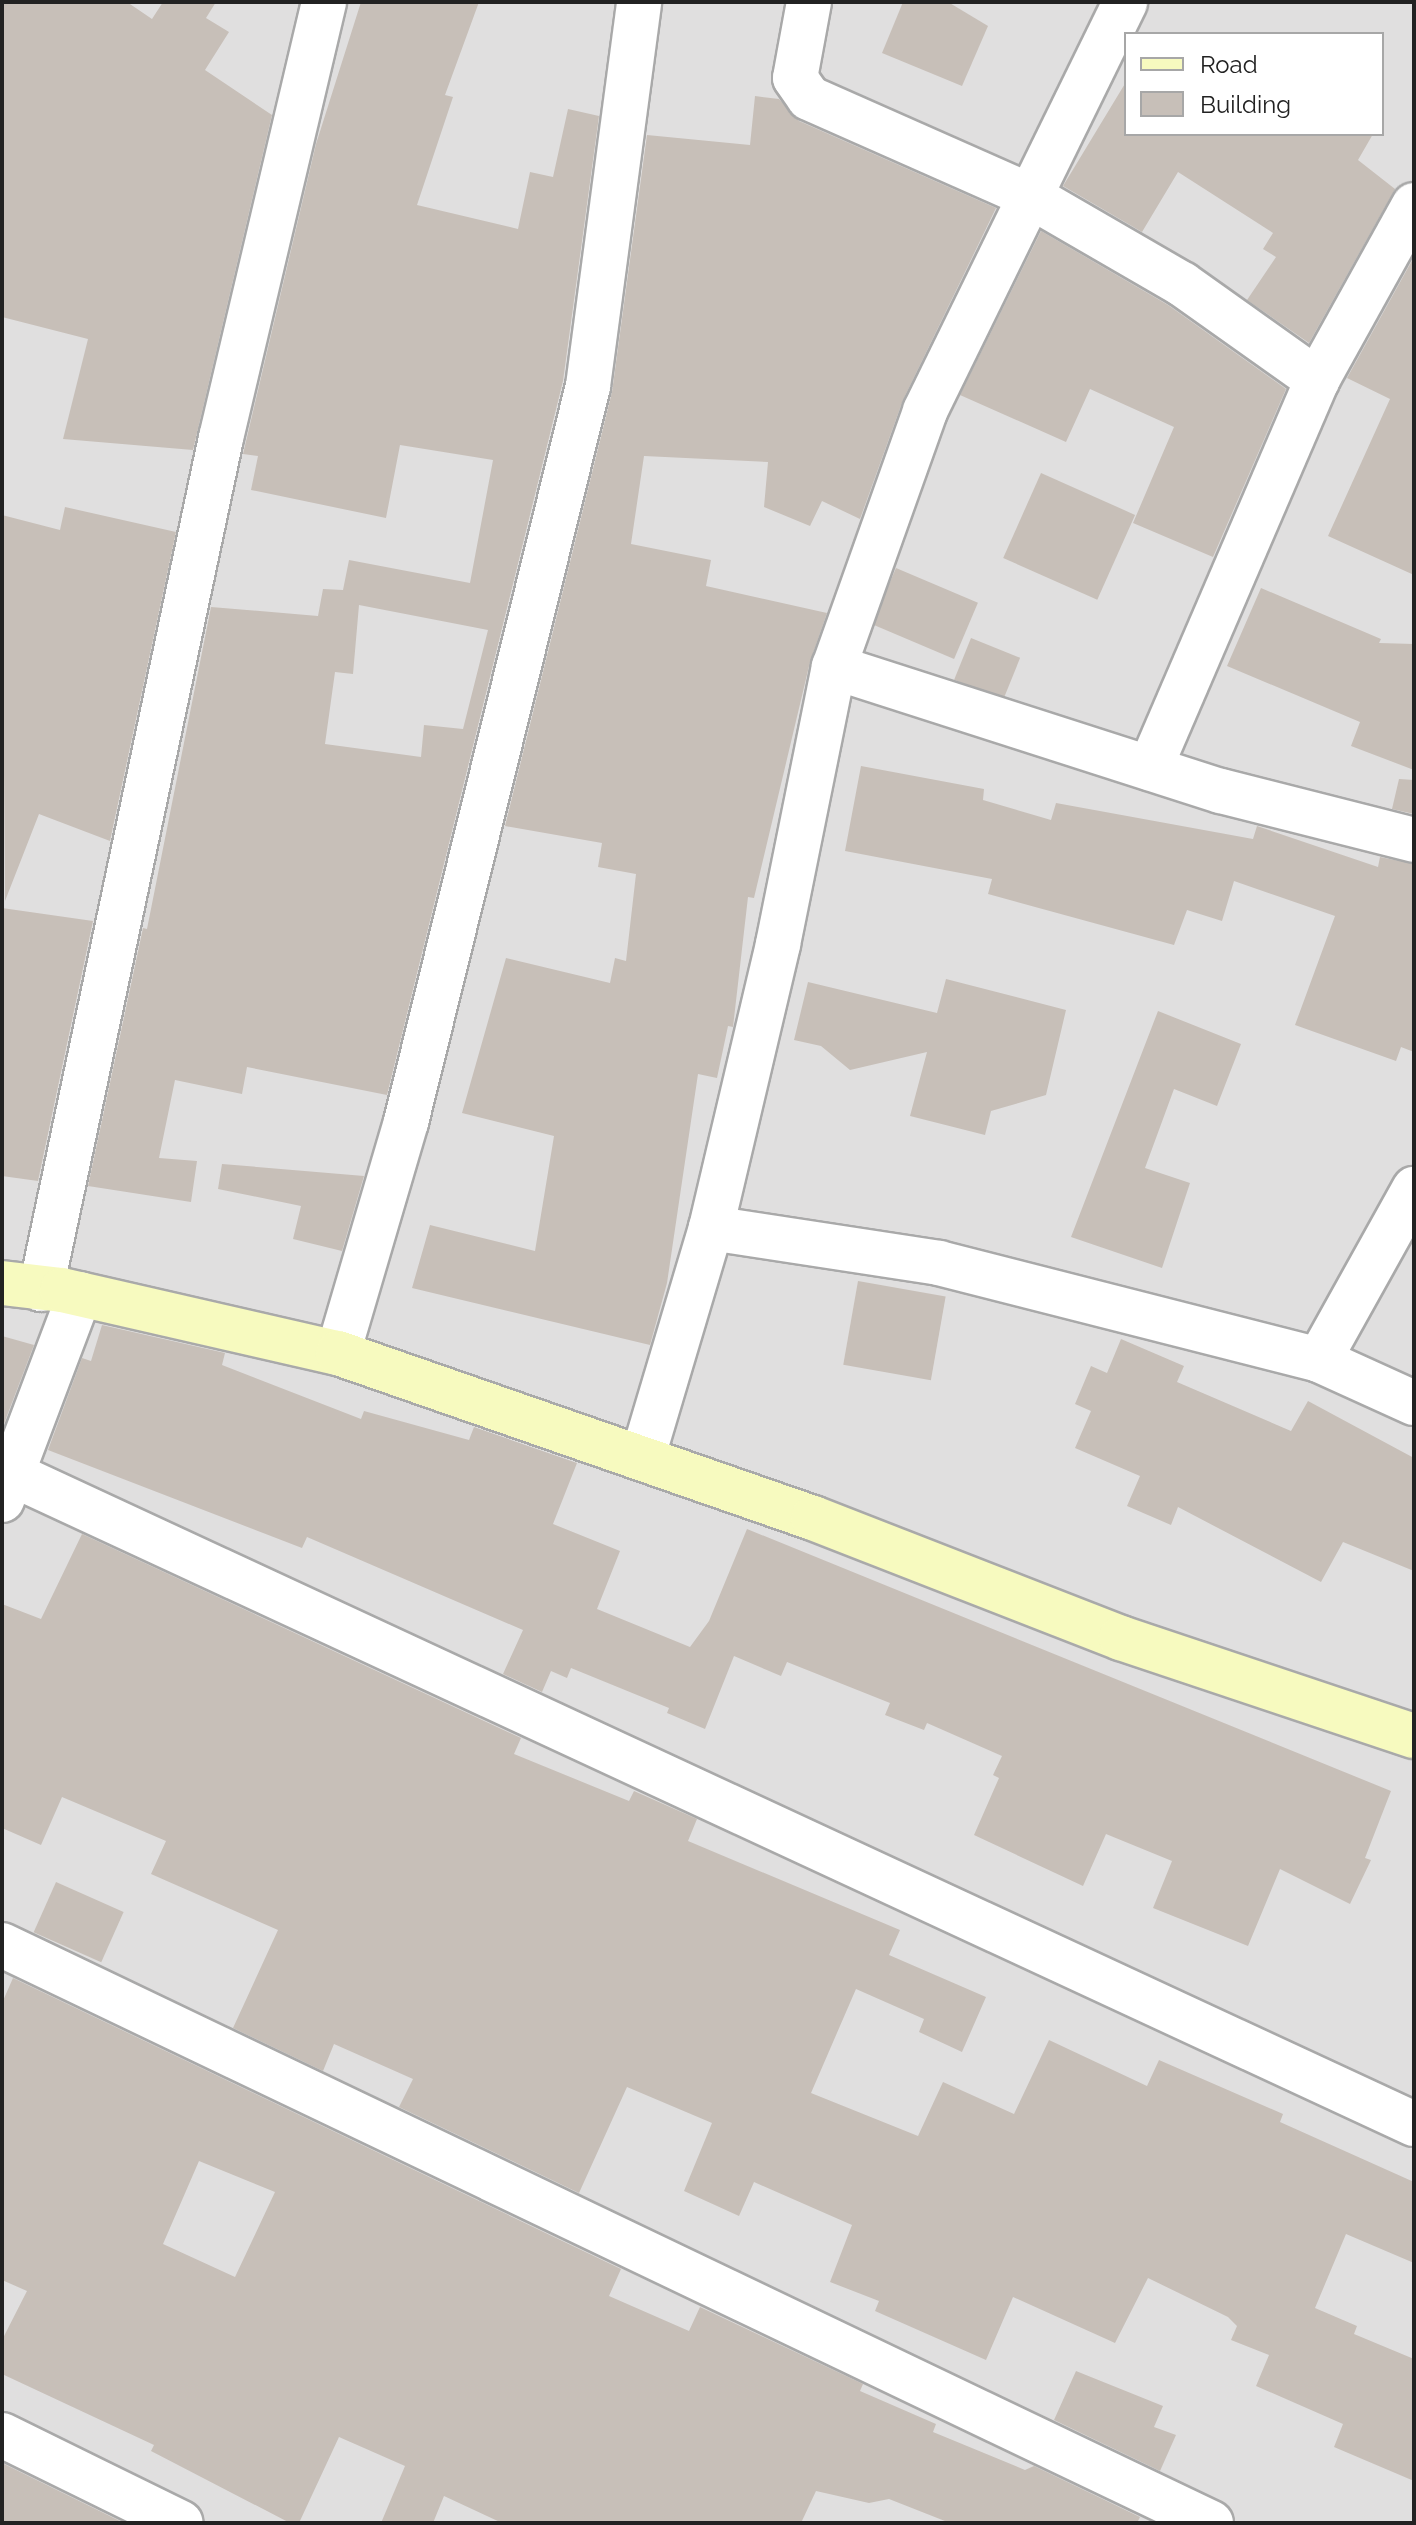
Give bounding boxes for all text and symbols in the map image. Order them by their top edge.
legend [1124,32,1384,136]
text: Road [1200,50,1258,79]
text: Building [1200,90,1291,119]

